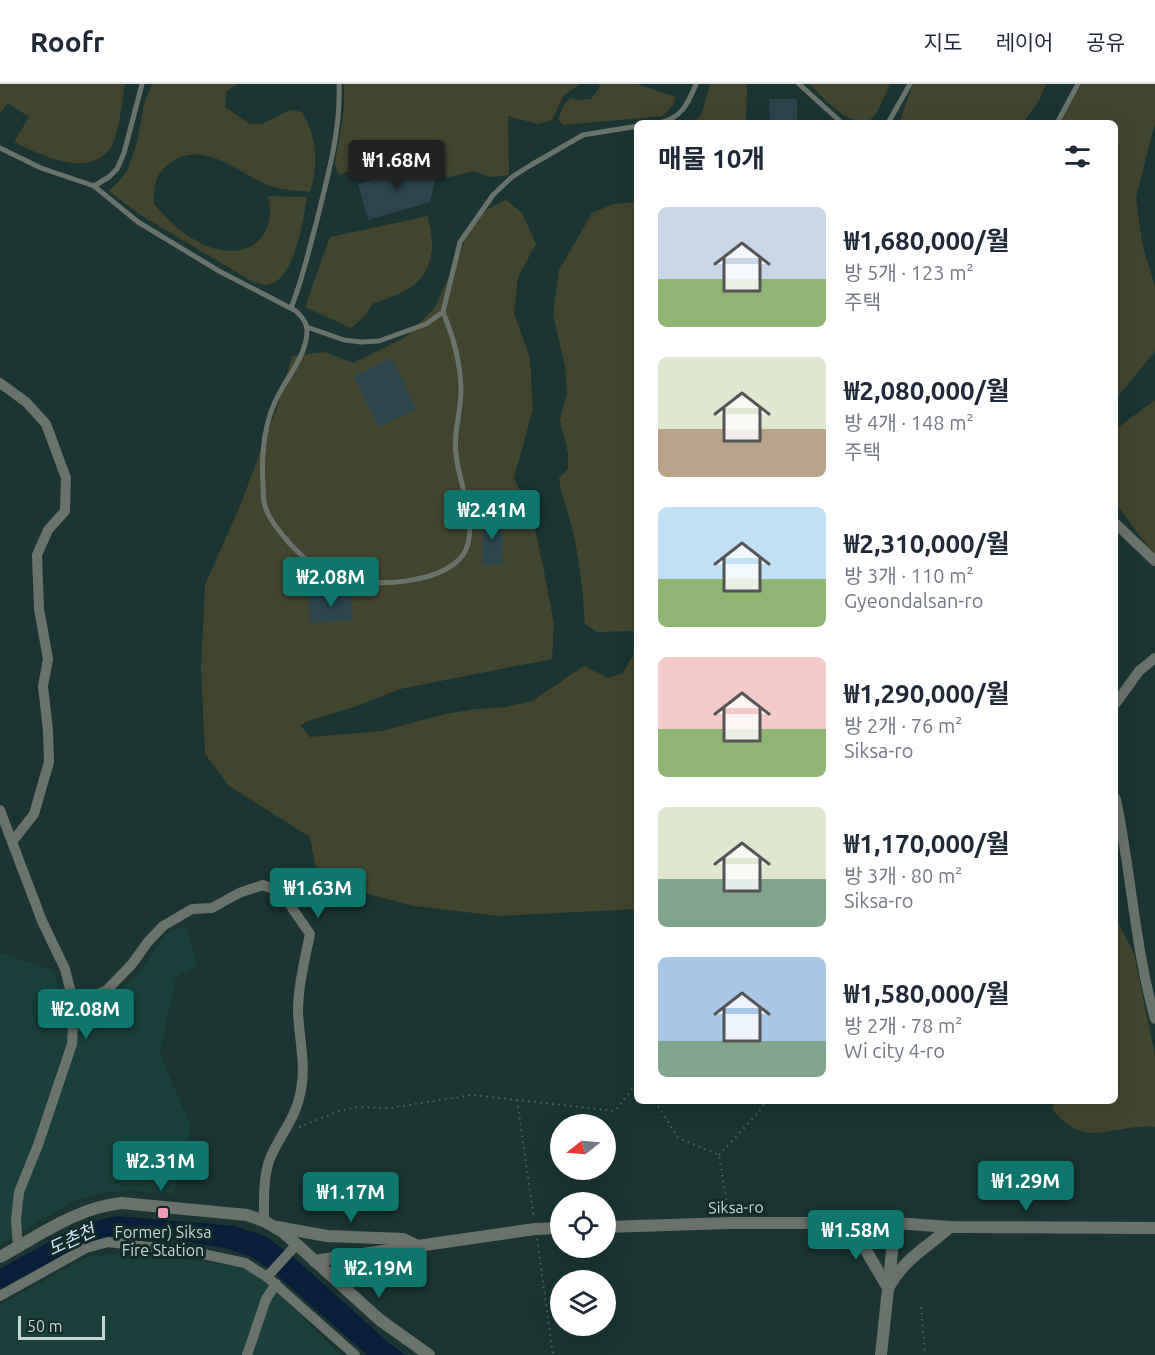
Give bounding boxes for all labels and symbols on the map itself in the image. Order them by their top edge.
pin: ₩1.68M [348,140,446,191]
pin: ₩2.41M [443,490,541,541]
pin: ₩2.08M [282,557,380,608]
pin: ₩1.63M [269,868,367,919]
pin: ₩2.08M [37,989,135,1040]
north arrow [550,1114,616,1180]
pin: ₩2.31M [112,1141,210,1192]
pin: ₩1.29M [977,1161,1075,1212]
pin: ₩1.17M [302,1172,400,1223]
street label: Siksa-ro [708,1198,764,1216]
marker: Former) Siksa Fire Station [156,1206,170,1220]
pin: ₩1.58M [807,1210,905,1261]
water label: 도촌천 [44,1218,100,1259]
place label: Former) Siksa Fire Station [115,1223,211,1259]
pin: ₩2.19M [330,1248,428,1299]
scale bar [18,1313,105,1340]

